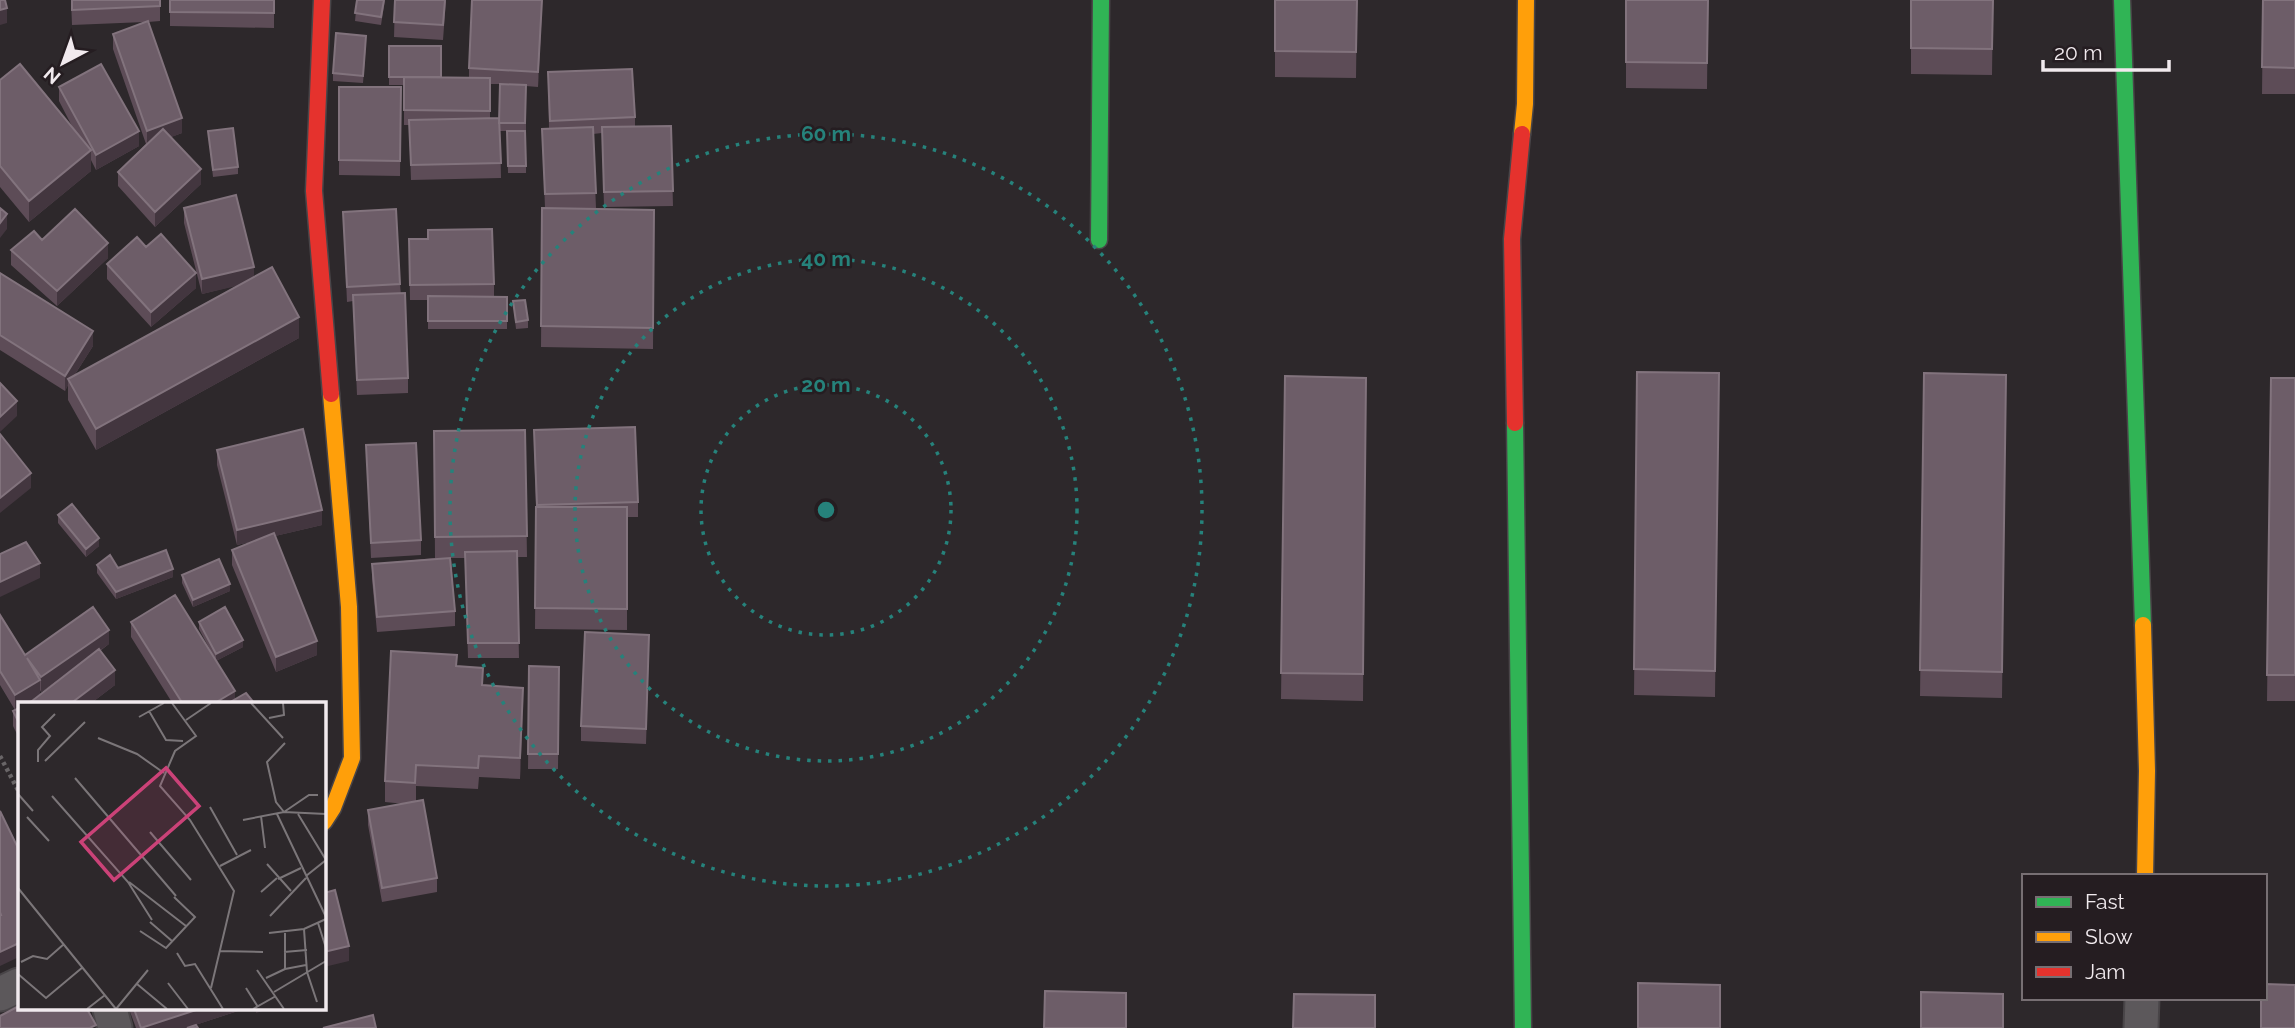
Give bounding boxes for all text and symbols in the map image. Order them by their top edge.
north arrow [28,28,98,98]
scale bar [2043,28,2169,72]
text: 20 m [2054,40,2102,65]
text: N [39,63,65,89]
text: 60 m [801,121,851,146]
text: 40 m [801,246,851,271]
text: 20 m [801,372,851,397]
centre of rings [814,498,838,522]
inset map [18,702,326,1010]
legend [2022,874,2267,1000]
text: Fast [2085,889,2125,914]
text: Slow [2085,924,2133,949]
text: Jam [2085,959,2126,984]

